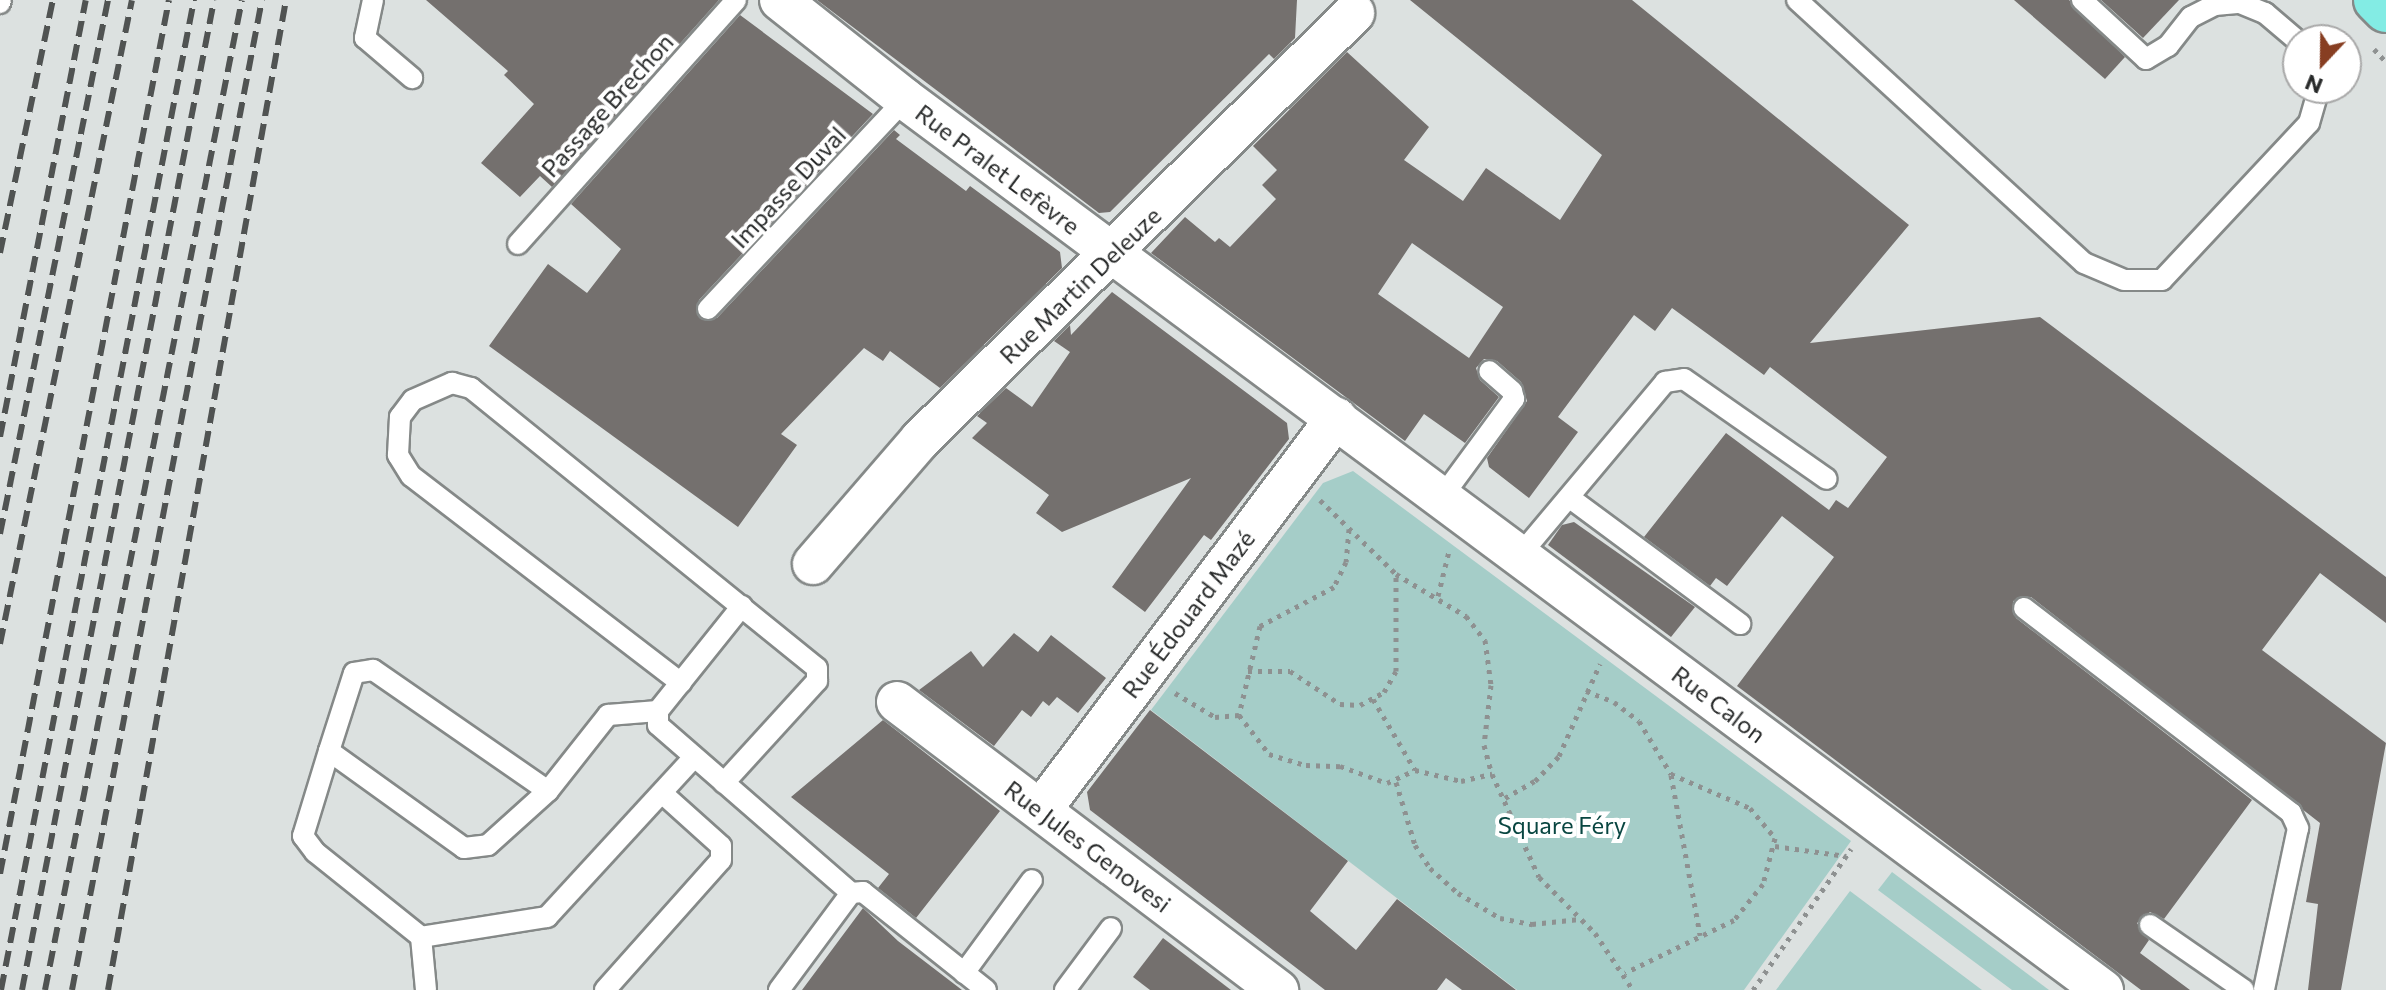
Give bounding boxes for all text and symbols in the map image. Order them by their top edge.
north arrow [2282,24,2362,104]
street label: Passage Brechon [535,27,679,183]
text: N [2301,69,2326,100]
street label: Rue Pralet Lefèvre [910,98,1086,240]
street label: Impasse Duval [725,120,851,254]
street label: Rue Martin Deleuze [993,201,1167,369]
street label: Rue Édouard Mazé [1116,524,1260,704]
street label: Rue Calon [1666,659,1772,749]
street label: Rue Jules Genovesi [999,774,1177,918]
park label: Square Féry [1498,811,1626,839]

